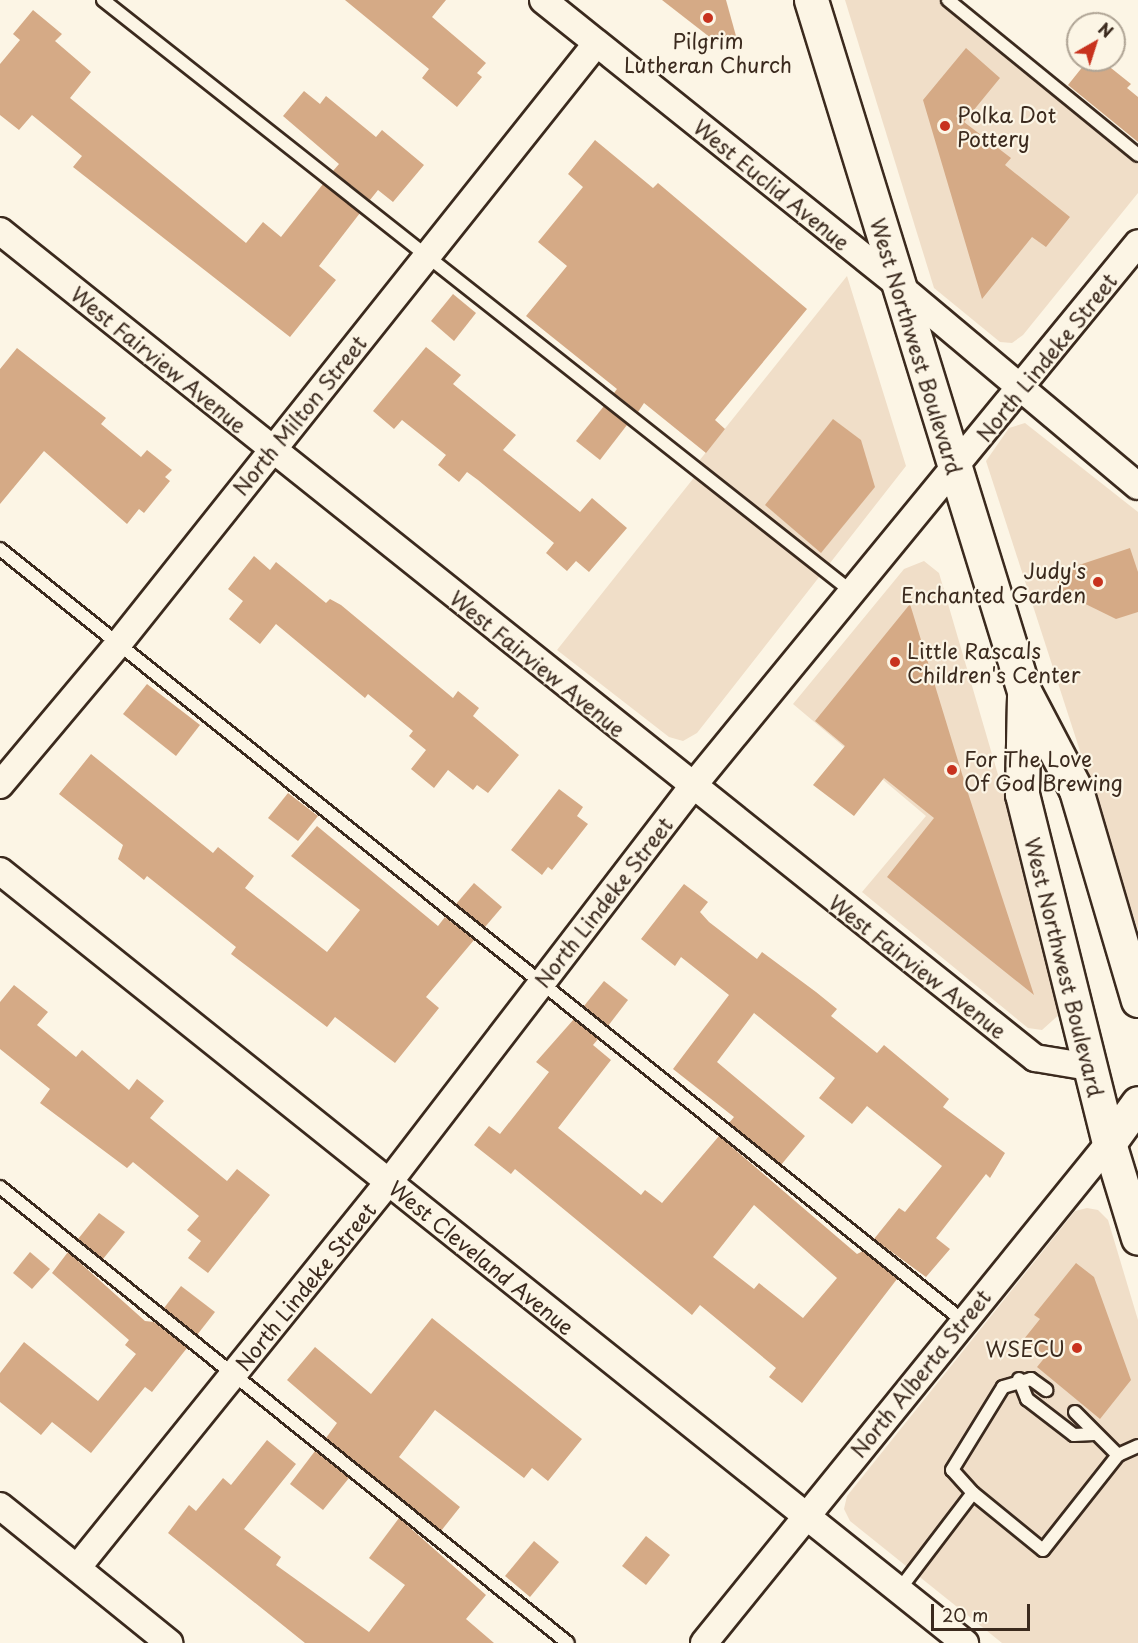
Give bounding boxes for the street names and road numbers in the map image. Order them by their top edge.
street label: West Euclid Avenue [688,113,856,255]
street label: West Northwest Boulevard [866,215,968,477]
street label: North Lindeke Street [970,267,1122,447]
street label: West Fairview Avenue [66,280,252,438]
street label: North Milton Street [227,330,371,500]
street label: West Fairview Avenue [445,584,631,742]
street label: North Lindeke Street [528,811,678,993]
street label: West Northwest Boulevard [1020,834,1110,1100]
street label: West Fairview Avenue [824,889,1012,1043]
street label: West Cleveland Avenue [384,1174,580,1340]
street label: North Lindeke Street [229,1196,381,1376]
street label: North Alberta Street [844,1283,996,1463]

